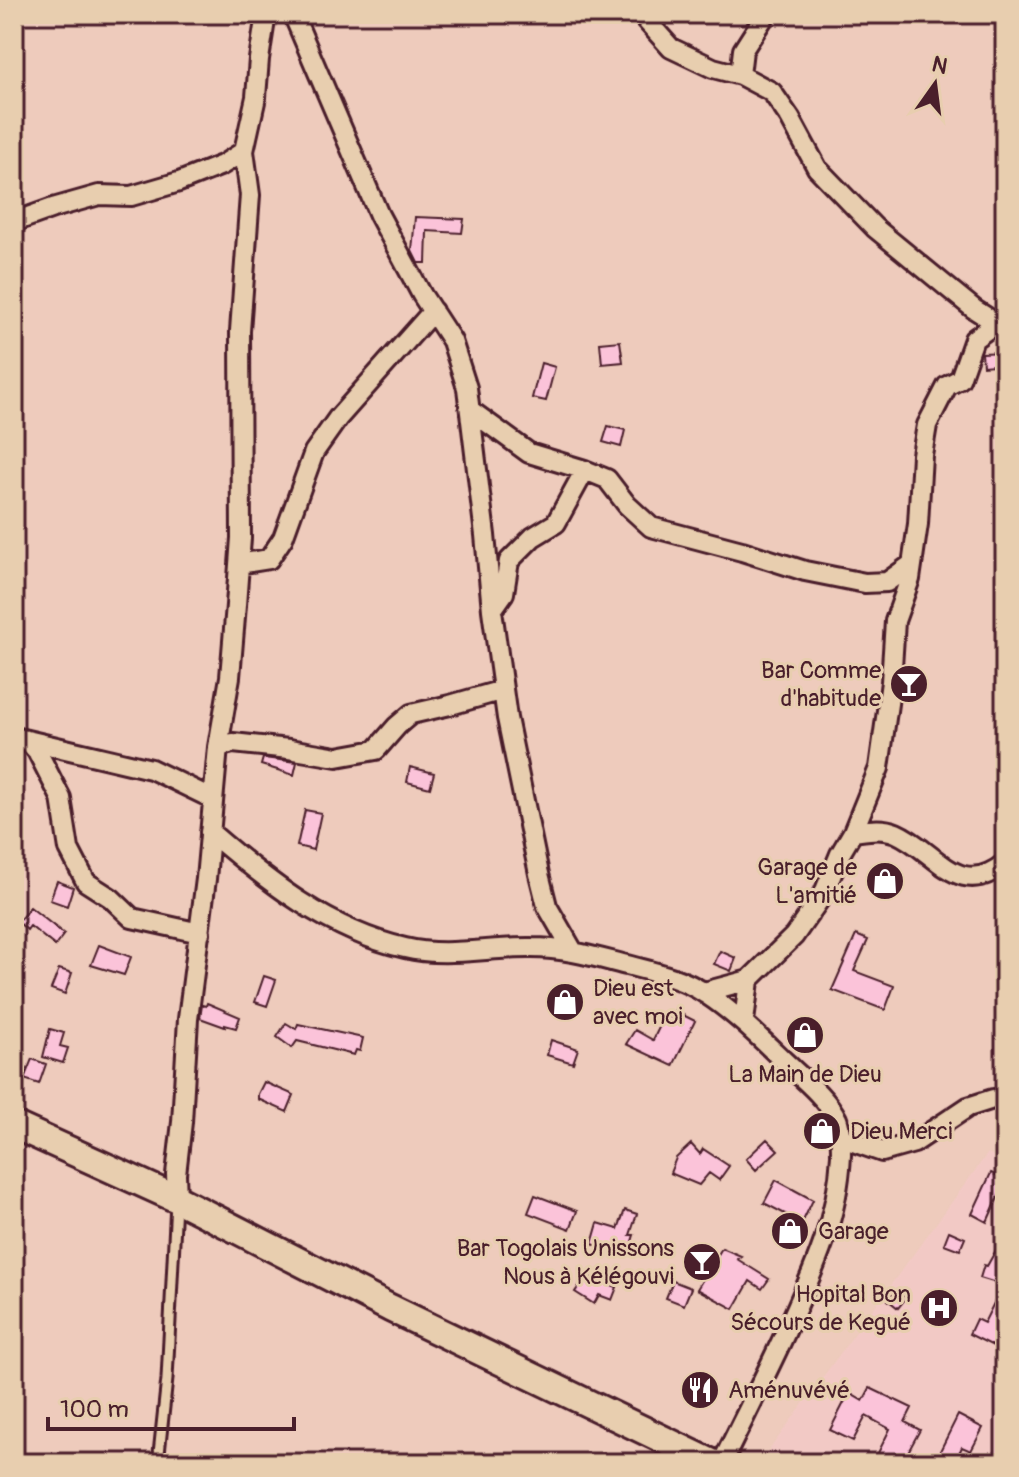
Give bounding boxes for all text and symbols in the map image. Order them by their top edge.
north arrow [895,44,975,124]
text: N [929,50,950,81]
place label: Bar Comme d'habitude [761,656,881,713]
bar icon: Bar Comme d'habitude [888,663,930,705]
place label: Garage de L'amitié [757,853,857,910]
shop icon: Garage de L'amitié [864,860,906,902]
place label: Dieu est avec moi [593,974,683,1031]
shop icon: Dieu est avec moi [544,981,586,1023]
shop icon: La Main de Dieu [784,1014,826,1056]
place label: La Main de Dieu [728,1060,882,1089]
shop icon: Dieu Merci [801,1110,843,1152]
place label: Dieu Merci [850,1117,953,1146]
shop icon: Garage [769,1210,811,1252]
place label: Garage [818,1217,889,1246]
place label: Bar Togolais Unissons Nous à Kélégouvi [457,1234,674,1291]
bar icon: Bar Togolais Unissons Nous à Kélégouvi [681,1241,723,1283]
place label: Hopital Bon Sécours de Kegué [730,1280,911,1337]
hospital icon: Hopital Bon Sécours de Kegué [918,1287,960,1329]
restaurant icon: Aménuvévé [679,1369,721,1411]
place label: Aménuvévé [728,1376,850,1405]
scale bar [48,1381,294,1431]
text: 100 m [60,1395,129,1424]

